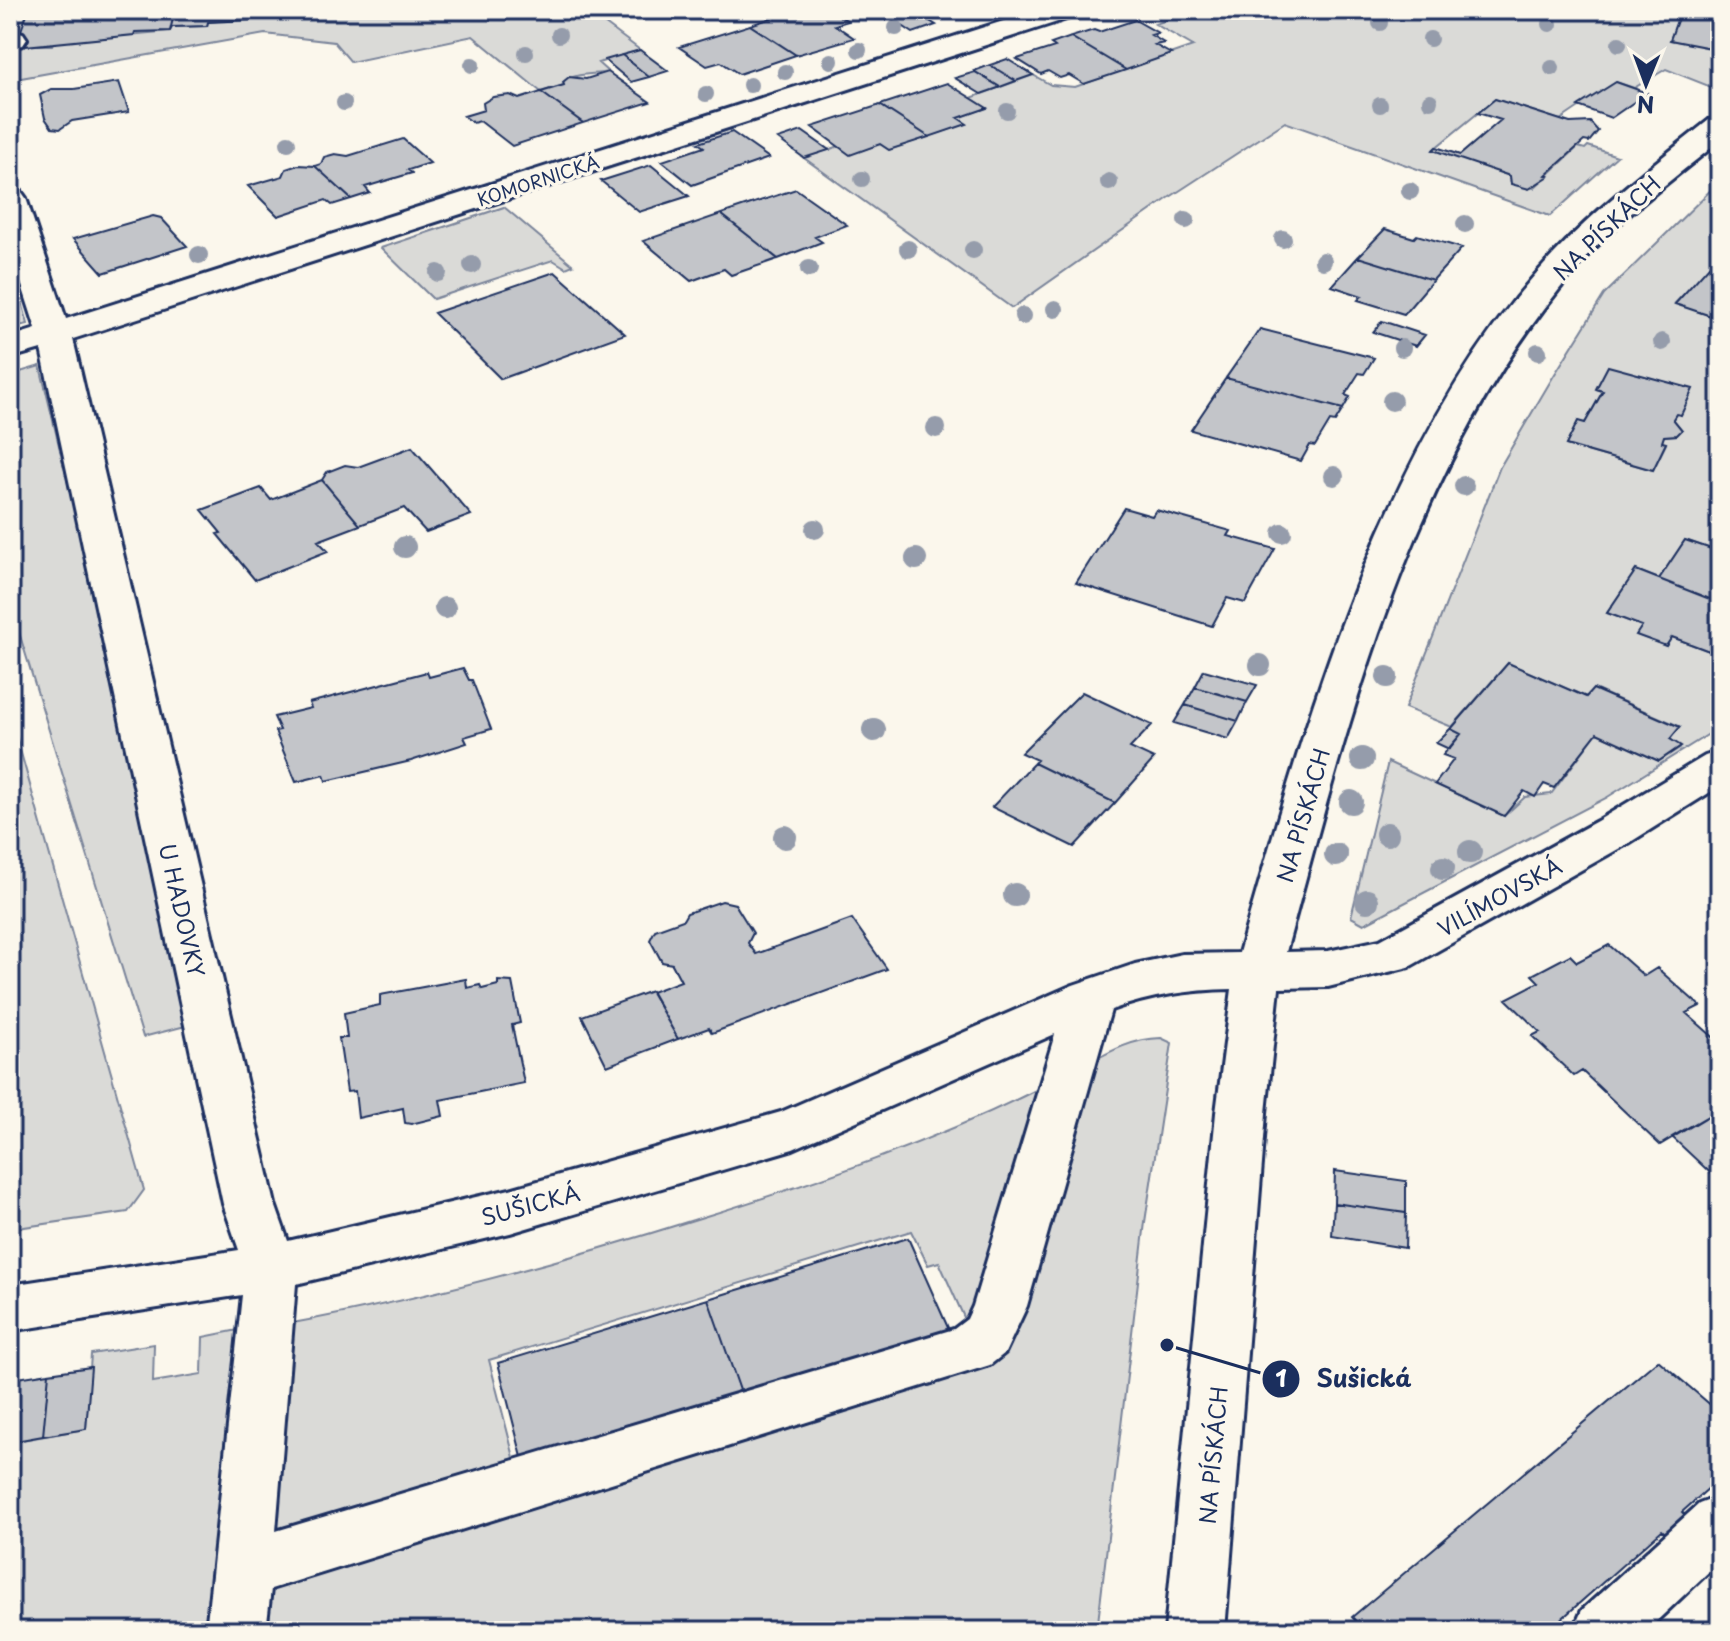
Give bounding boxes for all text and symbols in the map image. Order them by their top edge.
north arrow [1606,44,1686,124]
text: N [1637,89,1655,122]
street label: KOMORNICKÁ [473,147,603,212]
street label: NA PÍSKÁCH [1545,167,1667,287]
street label: NA PÍSKÁCH [1267,744,1337,886]
street label: U HADOVKY [152,840,214,980]
street label: VILÍMOVSKÁ [1431,848,1567,944]
street label: SUŠICKÁ [477,1175,583,1233]
callout: Sušická [1261,1355,1427,1403]
text: 1 [1275,1359,1287,1395]
text: Sušická [1317,1359,1412,1395]
street label: NA PÍSKÁCH [1190,1385,1234,1525]

